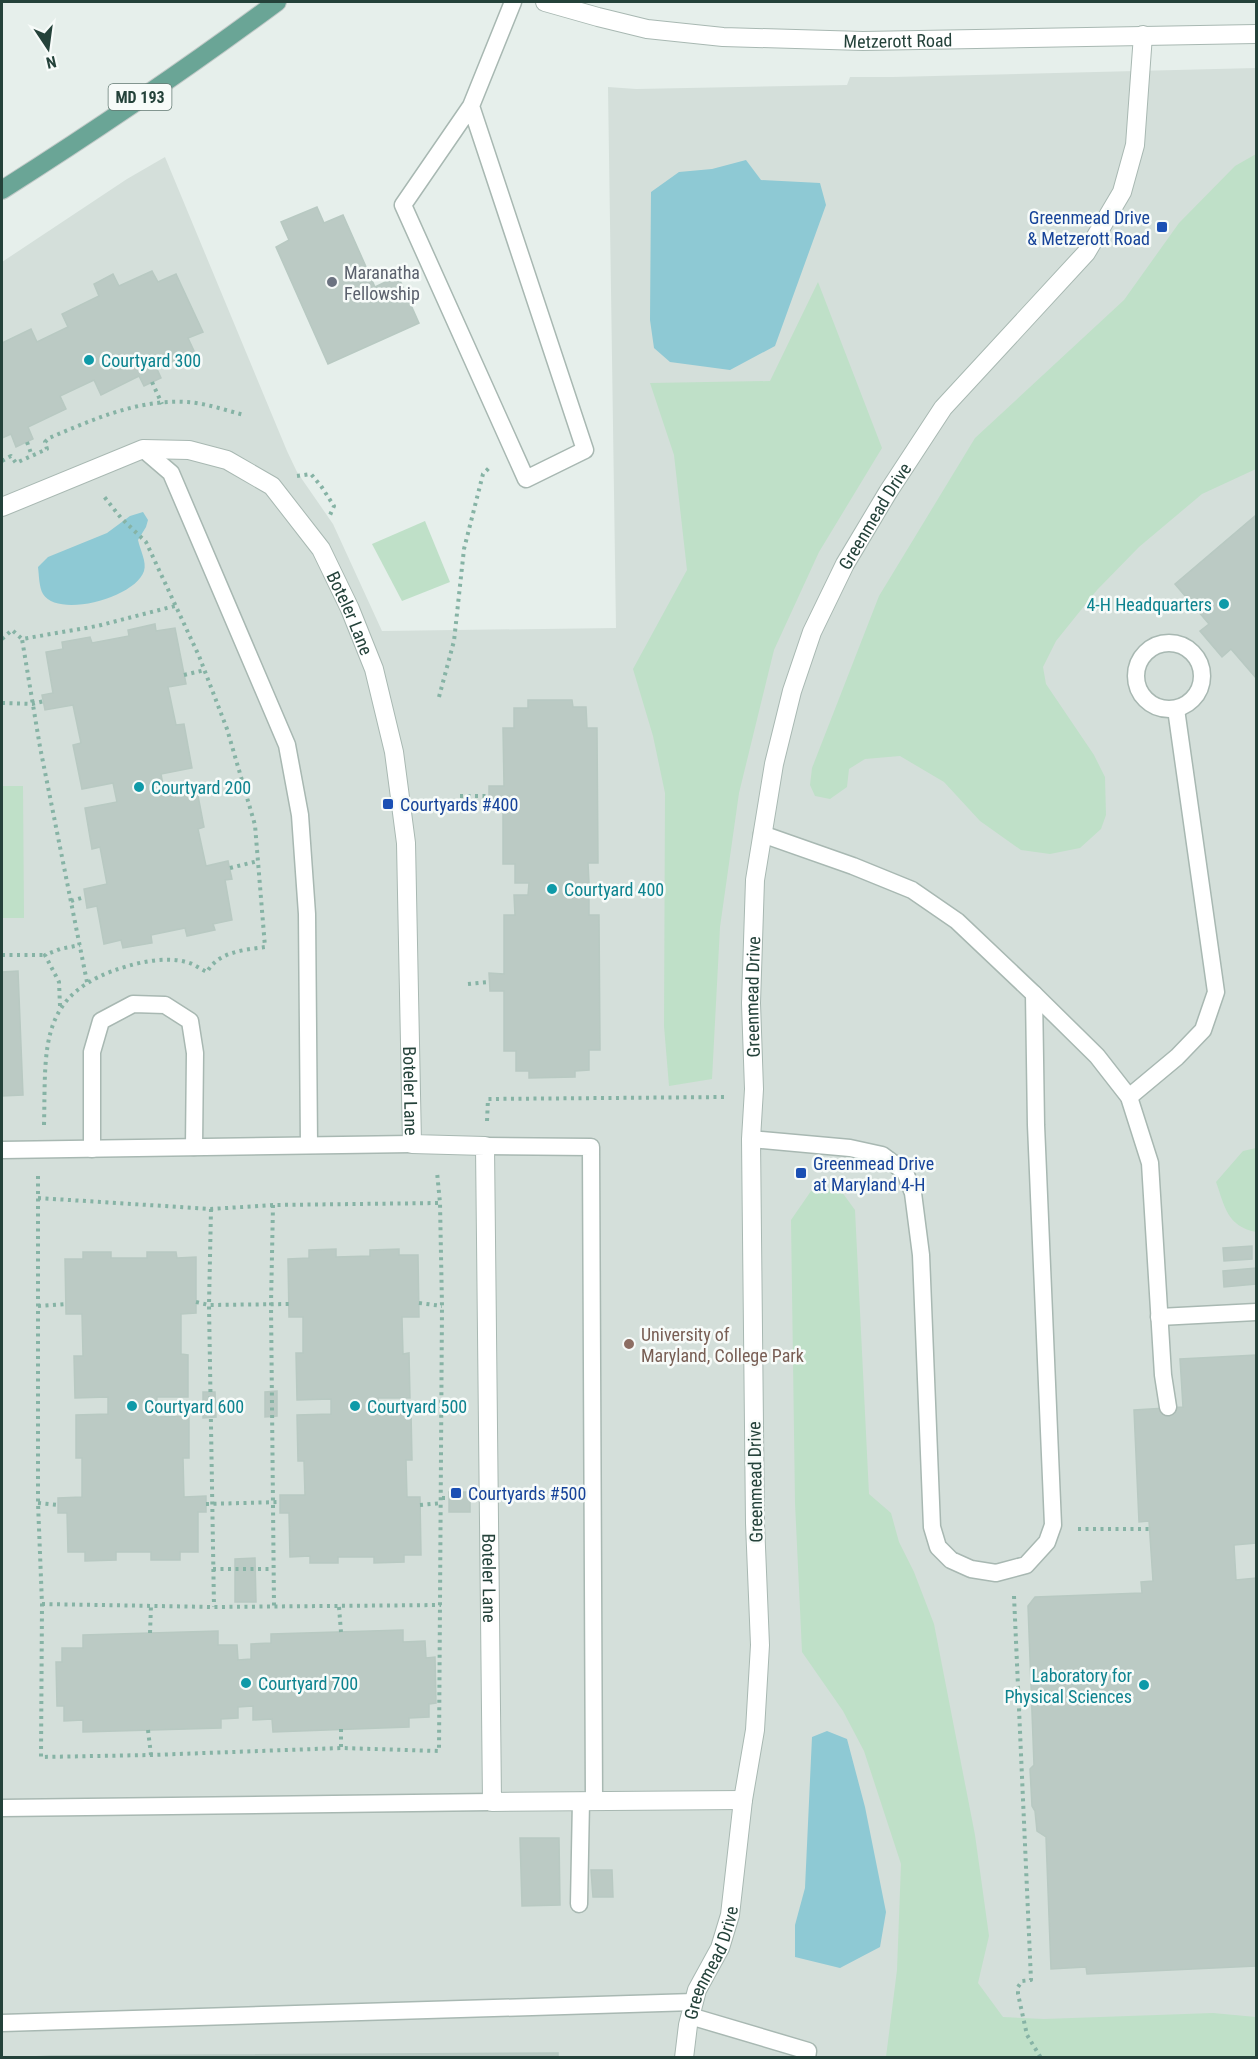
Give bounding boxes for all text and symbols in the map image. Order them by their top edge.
north arrow [18,18,78,78]
street label: Metzerott Road [843,29,953,52]
text: N [44,52,58,72]
road number: MD 193 [108,84,172,110]
place label: Greenmead Drive & Metzerott Road [1027,207,1150,249]
marker: Greenmead Drive & Metzerott Road [1155,220,1169,234]
place label: Maranatha Fellowship [344,262,420,304]
marker: Maranatha Fellowship [325,275,339,289]
place label: Courtyard 300 [101,350,201,371]
marker: Courtyard 300 [82,353,96,367]
street label: Greenmead Drive [834,459,915,573]
street label: Boteler Lane [323,568,378,658]
place label: 4-H Headquarters [1086,594,1212,615]
marker: 4-H Headquarters [1217,597,1231,611]
place label: Courtyard 200 [151,777,251,798]
marker: Courtyard 200 [132,780,146,794]
place label: Courtyards #400 [400,794,518,815]
marker: Courtyards #400 [381,797,395,811]
place label: Courtyard 400 [564,879,664,900]
marker: Courtyard 400 [545,882,559,896]
street label: Greenmead Drive [740,936,764,1058]
street label: Boteler Lane [400,1046,422,1136]
place label: Greenmead Drive at Maryland 4-H [813,1153,934,1195]
marker: Greenmead Drive at Maryland 4-H [794,1166,808,1180]
place label: University of Maryland, College Park [641,1324,804,1366]
marker: University of Maryland, College Park [622,1337,636,1351]
place label: Courtyard 600 [144,1396,244,1417]
place label: Courtyard 500 [367,1396,467,1417]
marker: Courtyard 600 [125,1399,139,1413]
marker: Courtyard 500 [348,1399,362,1413]
street label: Greenmead Drive [743,1421,767,1543]
place label: Courtyards #500 [468,1483,586,1504]
marker: Courtyards #500 [449,1486,463,1500]
street label: Boteler Lane [479,1533,501,1623]
place label: Laboratory for Physical Sciences [1004,1665,1133,1707]
place label: Courtyard 700 [258,1673,358,1694]
marker: Courtyard 700 [239,1676,253,1690]
marker: Laboratory for Physical Sciences [1137,1678,1151,1692]
street label: Greenmead Drive [679,1905,741,2022]

